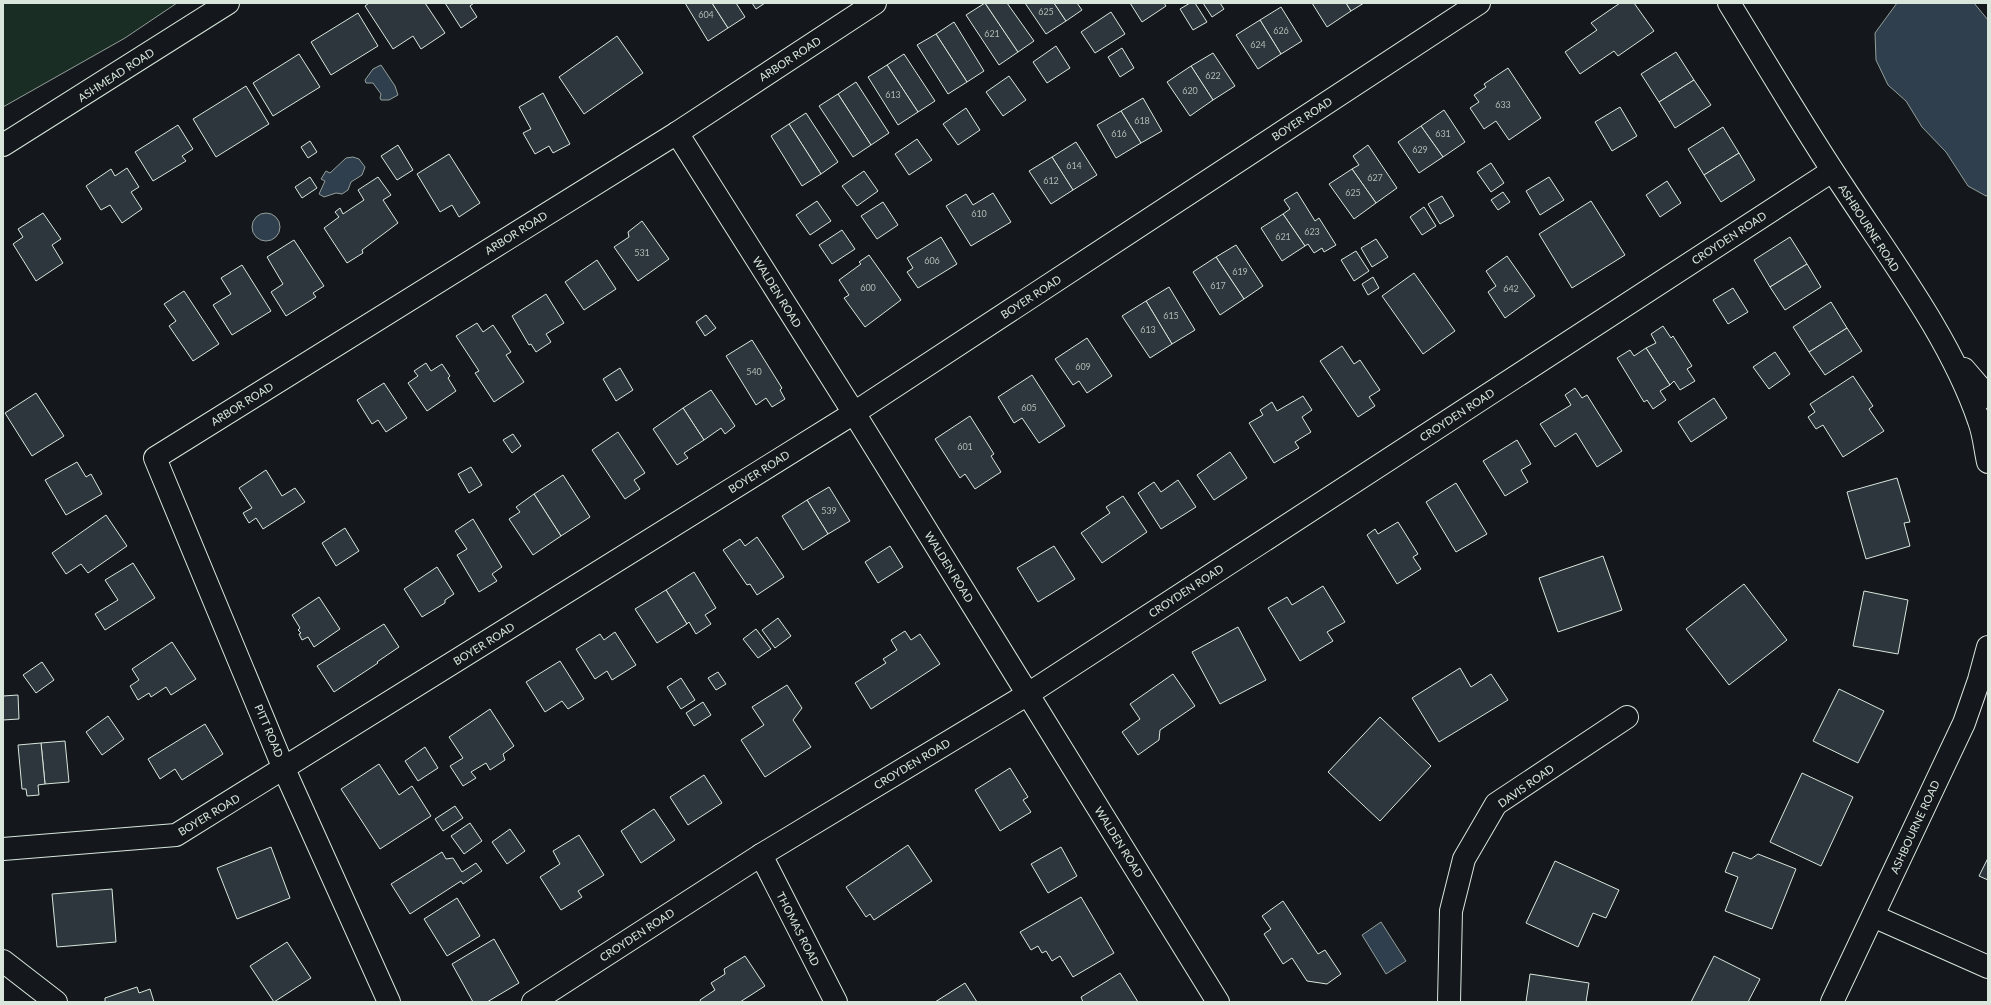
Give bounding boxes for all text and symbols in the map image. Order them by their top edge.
house number: 625 [1038,6,1054,17]
house number: 604 [698,9,714,20]
house number: 626 [1273,25,1289,36]
house number: 621 [984,28,1000,39]
street label: ARBOR ROAD [756,34,823,83]
house number: 624 [1250,39,1266,50]
street label: ASHMEAD ROAD [75,45,156,104]
house number: 622 [1205,70,1221,81]
house number: 620 [1182,85,1198,96]
house number: 613 [885,89,901,100]
street label: BOYER ROAD [1269,94,1334,143]
house number: 633 [1495,99,1511,110]
house number: 618 [1134,115,1150,126]
house number: 616 [1111,128,1127,139]
house number: 631 [1435,128,1451,139]
house number: 629 [1412,144,1428,155]
house number: 614 [1066,160,1082,171]
house number: 627 [1367,172,1383,183]
house number: 612 [1043,175,1059,186]
street label: ASHBOURNE ROAD [1836,182,1903,274]
house number: 625 [1345,187,1361,198]
street label: ARBOR ROAD [482,208,549,257]
house number: 610 [971,208,987,219]
street label: CROYDEN ROAD [1689,209,1769,267]
house number: 623 [1304,226,1320,237]
house number: 621 [1275,231,1291,242]
house number: 531 [634,247,650,258]
street label: WALDEN ROAD [750,254,804,330]
house number: 606 [924,255,940,266]
house number: 619 [1232,266,1248,277]
street label: BOYER ROAD [998,272,1063,321]
house number: 617 [1210,280,1226,291]
house number: 600 [860,282,876,293]
house number: 642 [1503,283,1519,294]
house number: 615 [1163,310,1179,321]
house number: 613 [1140,324,1156,335]
house number: 609 [1075,361,1091,372]
house number: 540 [746,366,762,377]
street label: ARBOR ROAD [208,379,275,428]
street label: CROYDEN ROAD [1417,386,1497,444]
house number: 605 [1021,402,1037,413]
house number: 601 [957,441,973,452]
street label: BOYER ROAD [726,448,792,496]
house number: 539 [821,505,837,516]
street label: WALDEN ROAD [922,529,976,605]
street label: CROYDEN ROAD [1146,562,1226,620]
street label: BOYER ROAD [451,620,517,668]
street label: PITT ROAD [252,702,286,759]
street label: CROYDEN ROAD [871,736,952,791]
street label: DAVIS ROAD [1495,761,1556,810]
street label: ASHBOURNE ROAD [1887,778,1942,876]
street label: BOYER ROAD [176,791,242,838]
street label: WALDEN ROAD [1092,804,1146,880]
street label: THOMAS ROAD [774,890,823,968]
street label: CROYDEN ROAD [597,906,677,964]

